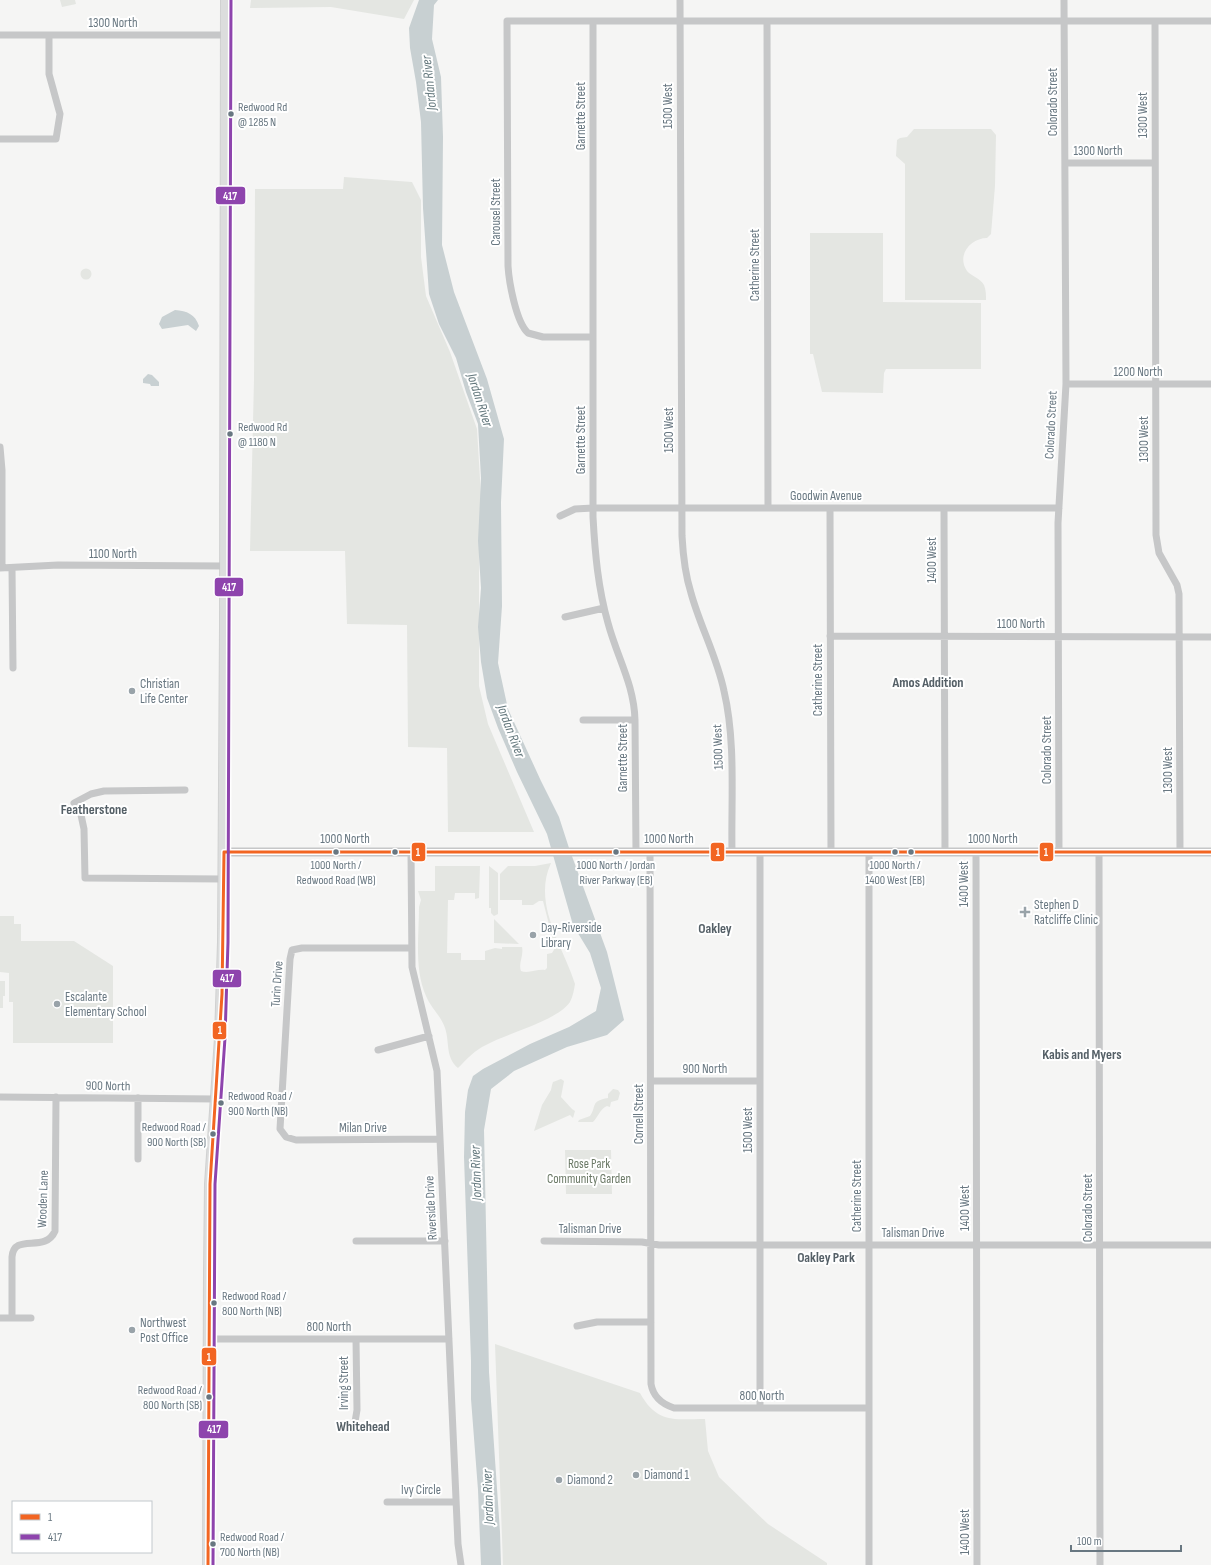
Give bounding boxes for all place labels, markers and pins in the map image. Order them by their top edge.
place label: Redwood Rd @ 1285 N [238,100,287,130]
marker: Redwood Rd @ 1285 N [226,109,236,119]
place label: Redwood Rd @ 1180 N [238,420,287,450]
marker: Redwood Rd @ 1180 N [225,429,235,439]
place label: Christian Life Center [140,676,188,707]
marker: Christian Life Center [127,686,137,696]
marker: 1000 North / Redwood Road (WB) [331,847,341,857]
unlabelled marker [390,847,400,857]
marker: 1000 North / Jordan River Parkway (EB) [611,847,621,857]
marker: 1000 North / 1400 West (EB) [890,847,900,857]
unlabelled marker [906,847,916,857]
place label: 1000 North / Redwood Road (WB) [296,858,376,888]
place label: 1000 North / Jordan River Parkway (EB) [577,858,655,888]
place label: 1000 North / 1400 West (EB) [865,858,925,888]
place label: Stephen D Ratcliffe Clinic [1034,897,1098,928]
marker: Stephen D Ratcliffe Clinic [1019,906,1031,918]
place label: Day-Riverside Library [541,920,602,951]
marker: Day-Riverside Library [528,930,538,940]
place label: Escalante Elementary School [65,989,147,1020]
marker: Escalante Elementary School [52,999,62,1009]
place label: Redwood Road / 900 North (NB) [228,1089,293,1119]
marker: Redwood Road / 900 North (NB) [216,1098,226,1108]
place label: Redwood Road / 900 North (SB) [142,1120,206,1150]
marker: Redwood Road / 900 North (SB) [208,1129,218,1139]
place label: Redwood Road / 800 North (NB) [222,1289,287,1319]
marker: Redwood Road / 800 North (NB) [209,1298,219,1308]
place label: Northwest Post Office [140,1315,188,1346]
marker: Northwest Post Office [127,1325,137,1335]
place label: Redwood Road / 800 North (SB) [138,1383,202,1413]
marker: Redwood Road / 800 North (SB) [204,1392,214,1402]
place label: Diamond 1 [644,1467,690,1483]
marker: Diamond 1 [631,1470,641,1480]
place label: Diamond 2 [567,1472,613,1488]
marker: Diamond 2 [554,1475,564,1485]
place label: Redwood Road / 700 North (NB) [220,1530,285,1560]
marker: Redwood Road / 700 North (NB) [208,1539,218,1549]

